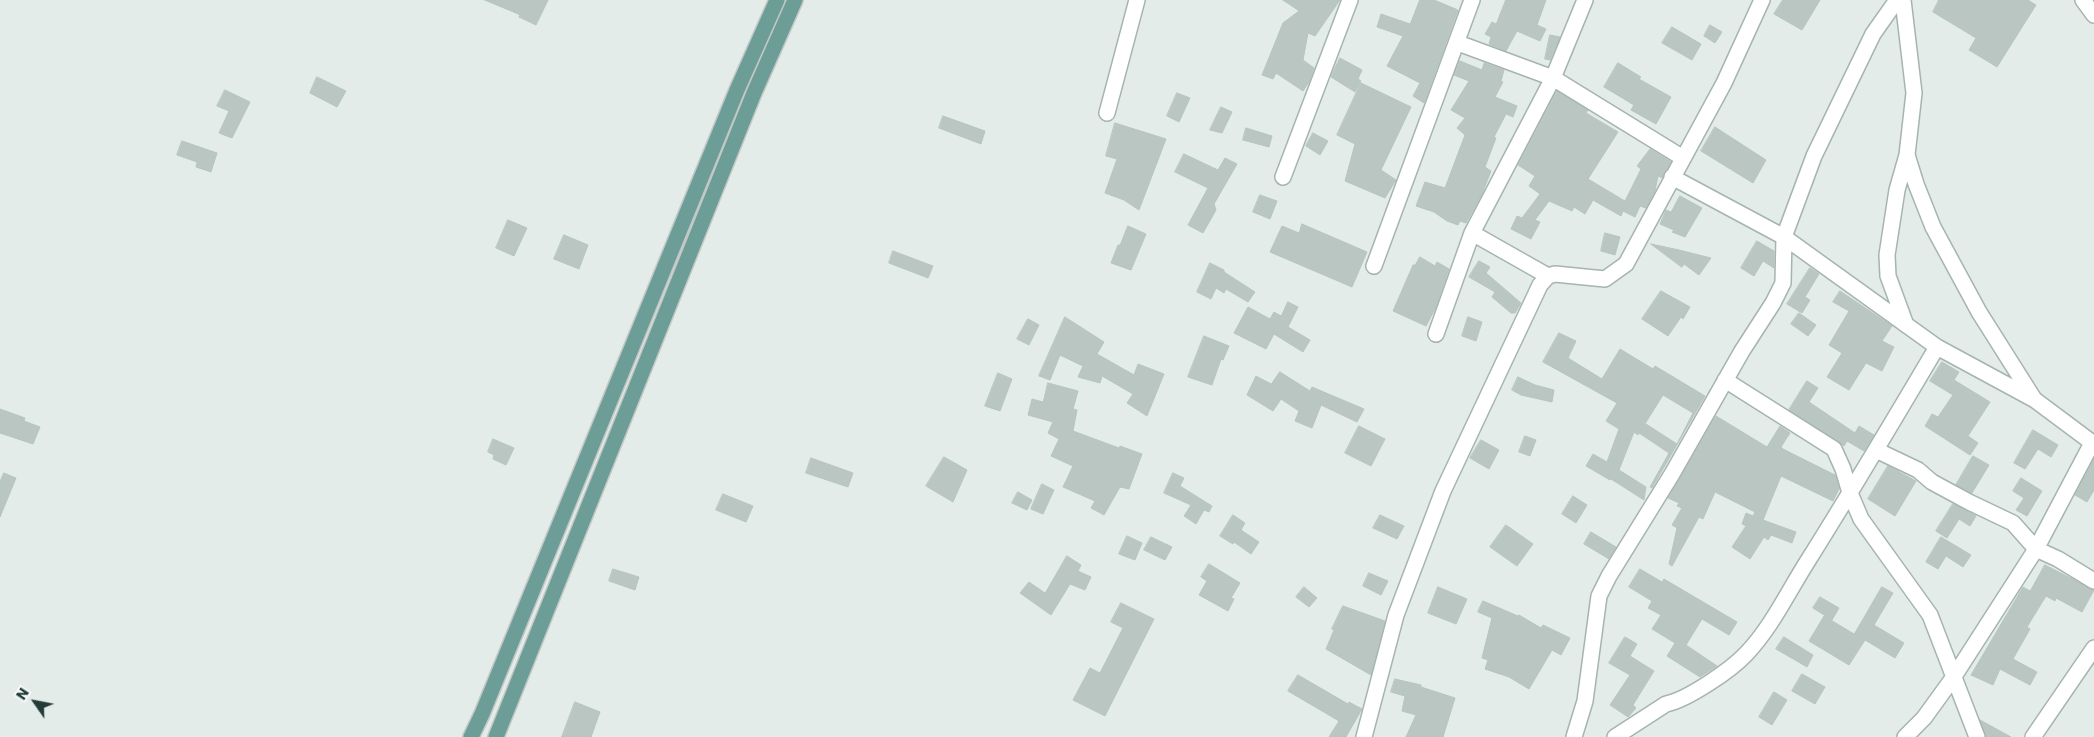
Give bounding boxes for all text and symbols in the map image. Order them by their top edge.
north arrow [10,677,60,727]
text: N [11,684,34,704]

